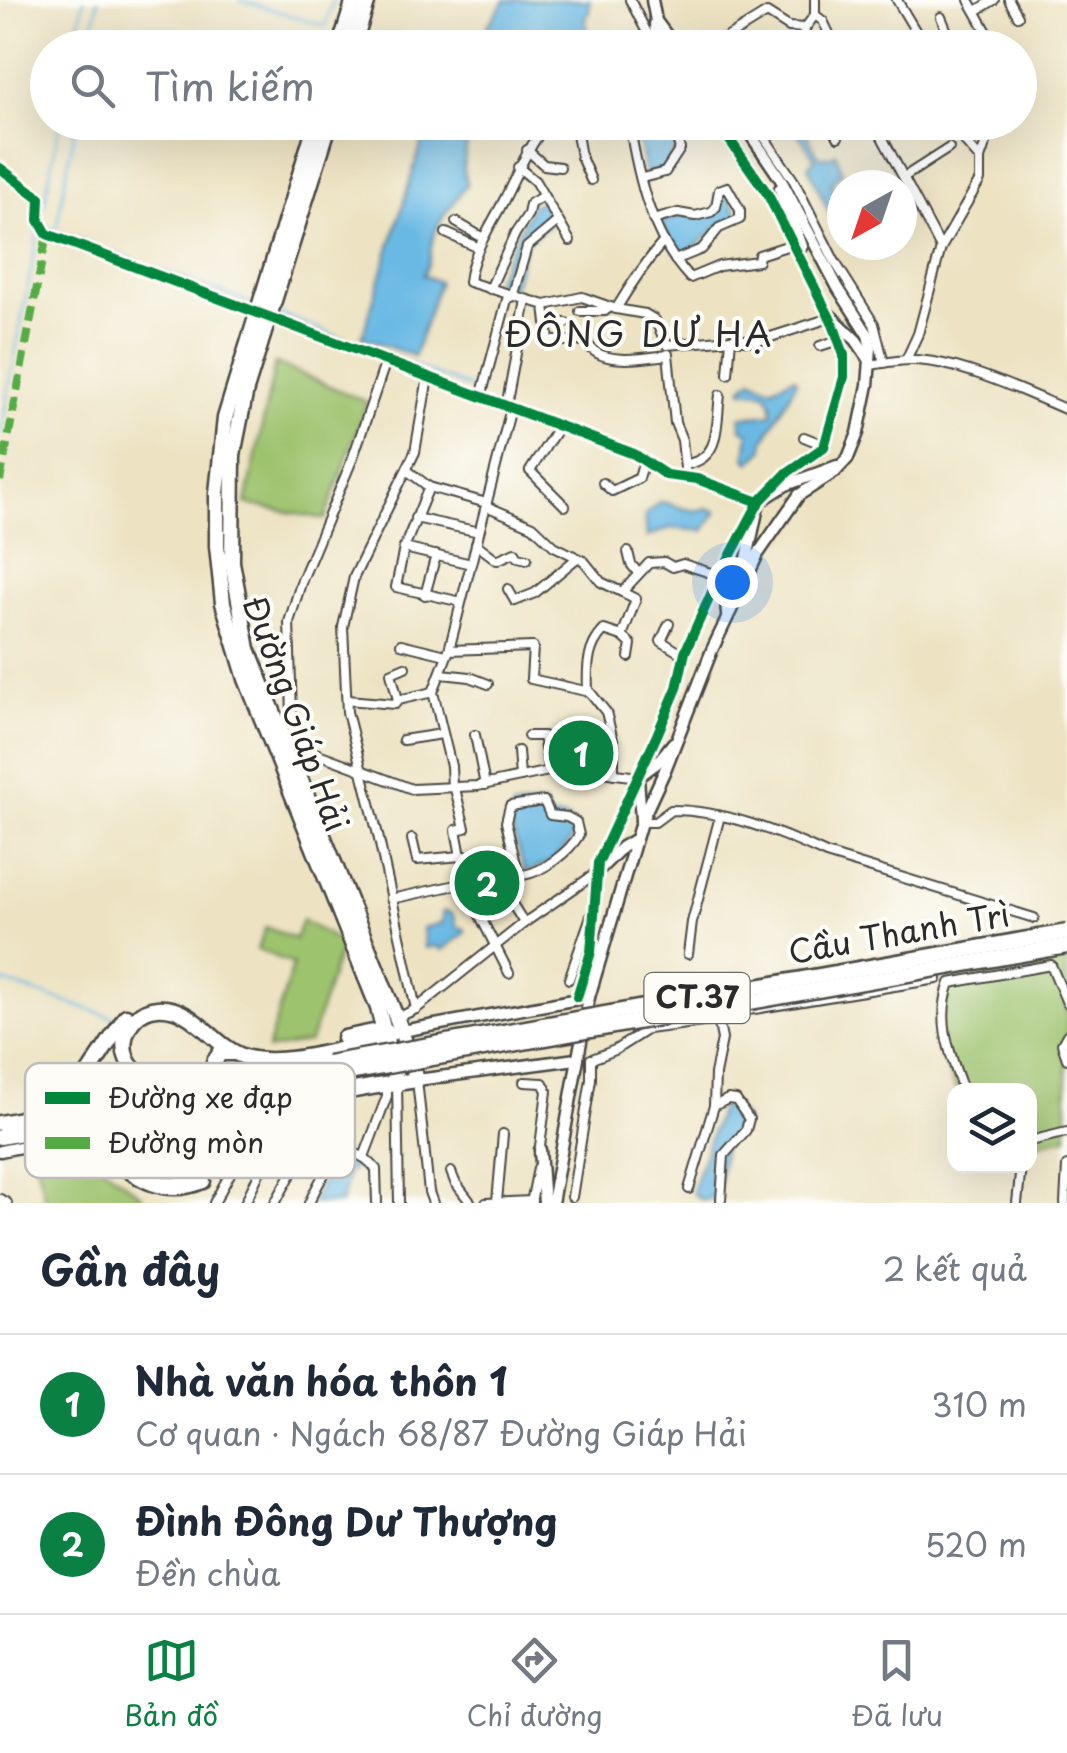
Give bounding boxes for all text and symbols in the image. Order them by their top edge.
search box [30,30,1037,140]
text: Tìm kiếm [145,57,315,114]
icon: search [65,58,120,113]
north arrow [827,170,917,260]
district label: ĐÔNG DƯ HẠ [504,306,774,359]
your location [707,557,758,608]
street label: Đường Giáp Hải [232,589,362,838]
pin: 1 [548,716,614,790]
pin: 2 [454,846,520,920]
street label: Cầu Thanh Trì [784,889,1013,975]
road number: CT.37 [644,973,750,1023]
legend [25,1063,355,1178]
text: Đường xe đạp [108,1075,293,1118]
map controls [947,1083,1037,1173]
button: layers [947,1083,1037,1173]
text: Đường mòn [108,1120,264,1163]
text: Gần đây [40,1237,220,1300]
text: 2 kết quả [883,1244,1027,1292]
text: Nhà văn hóa thôn 1 [135,1352,507,1409]
text: 1 [65,1380,80,1428]
text: 310 m [931,1380,1027,1428]
text: Cơ quan · Ngách 68/87 Đường Giáp Hải [135,1409,747,1457]
text: Đình Đông Dư Thượng [135,1492,558,1549]
text: 2 [61,1520,84,1568]
text: 520 m [925,1520,1027,1568]
text: Đền chùa [135,1549,280,1597]
tab: Bản đồ [124,1633,218,1736]
tab: Chỉ đường [467,1633,603,1736]
tab: Đã lưu [851,1633,943,1736]

